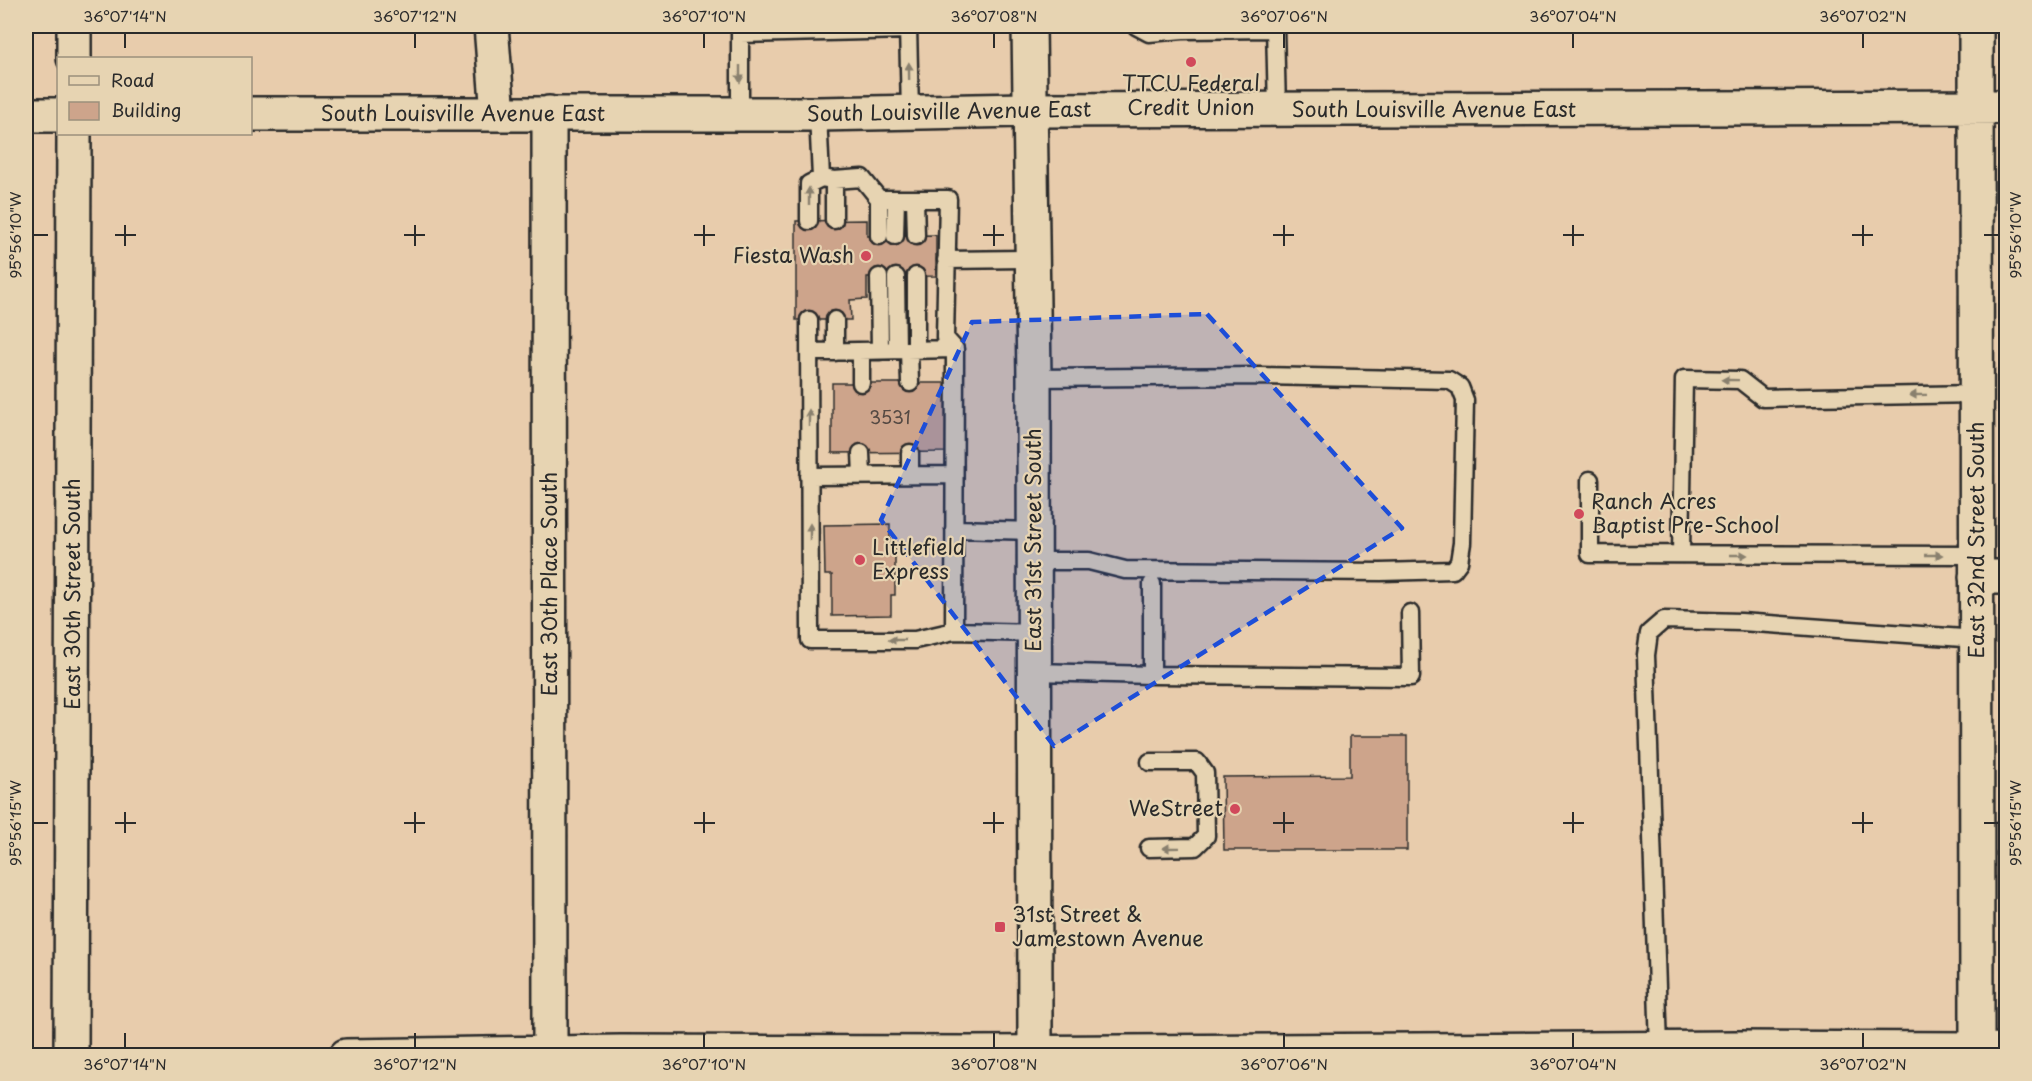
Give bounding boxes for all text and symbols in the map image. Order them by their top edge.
text: 36°07'14"N [83,4,167,27]
text: 36°07'12"N [373,4,457,27]
text: 36°07'10"N [662,4,746,27]
text: 36°07'08"N [950,4,1038,27]
text: 36°07'06"N [1240,4,1328,27]
text: 36°07'04"N [1529,4,1617,27]
text: 36°07'02"N [1819,4,1907,27]
marker: TTCU Federal Credit Union [1184,55,1198,69]
legend [57,57,252,135]
one-way arrow [904,62,914,81]
one-way arrow [735,64,745,83]
text: Road [111,66,155,93]
place label: TTCU Federal Credit Union [1122,66,1260,122]
street label: South Louisville Avenue East [807,92,1091,128]
street label: South Louisville Avenue East [1292,92,1576,124]
text: Building [111,96,181,123]
street label: South Louisville Avenue East [321,96,605,128]
one-way arrow [804,186,814,205]
text: 95°56'10"W [3,191,26,279]
text: 95°56'10"W [2003,191,2026,279]
place label: Fiesta Wash [733,238,854,270]
marker: Fiesta Wash [859,249,873,263]
one-way arrow [1720,375,1739,385]
one-way arrow [1909,391,1928,400]
house number: 3531 [869,403,911,430]
one-way arrow [804,408,814,427]
street label: East 32nd Street South [1959,421,1991,659]
street label: East 31st Street South [1016,428,1048,652]
street label: East 30th Place South [532,472,564,696]
street label: East 30th Street South [55,478,87,710]
place label: Ranch Acres Baptist Pre-School [1591,484,1780,540]
marker: Ranch Acres Baptist Pre-School [1572,507,1586,521]
one-way arrow [805,523,815,542]
place label: Littlefield Express [872,530,965,586]
one-way arrow [1730,550,1749,560]
one-way arrow [1925,550,1944,560]
marker: Littlefield Express [853,553,867,567]
one-way arrow [887,635,906,645]
text: 95°56'15"W [3,779,26,866]
text: 95°56'15"W [2003,779,2026,866]
place label: WeStreet [1129,791,1223,823]
marker: WeStreet [1228,802,1242,816]
one-way arrow [1161,843,1180,852]
place label: 31st Street & Jamestown Avenue [1012,897,1204,953]
marker: 31st Street & Jamestown Avenue [993,920,1007,934]
text: 36°07'14"N [83,1052,167,1075]
text: 36°07'12"N [373,1052,457,1075]
text: 36°07'10"N [662,1052,746,1075]
text: 36°07'08"N [950,1052,1038,1075]
text: 36°07'06"N [1240,1052,1328,1075]
text: 36°07'04"N [1529,1052,1617,1075]
text: 36°07'02"N [1819,1052,1907,1075]

